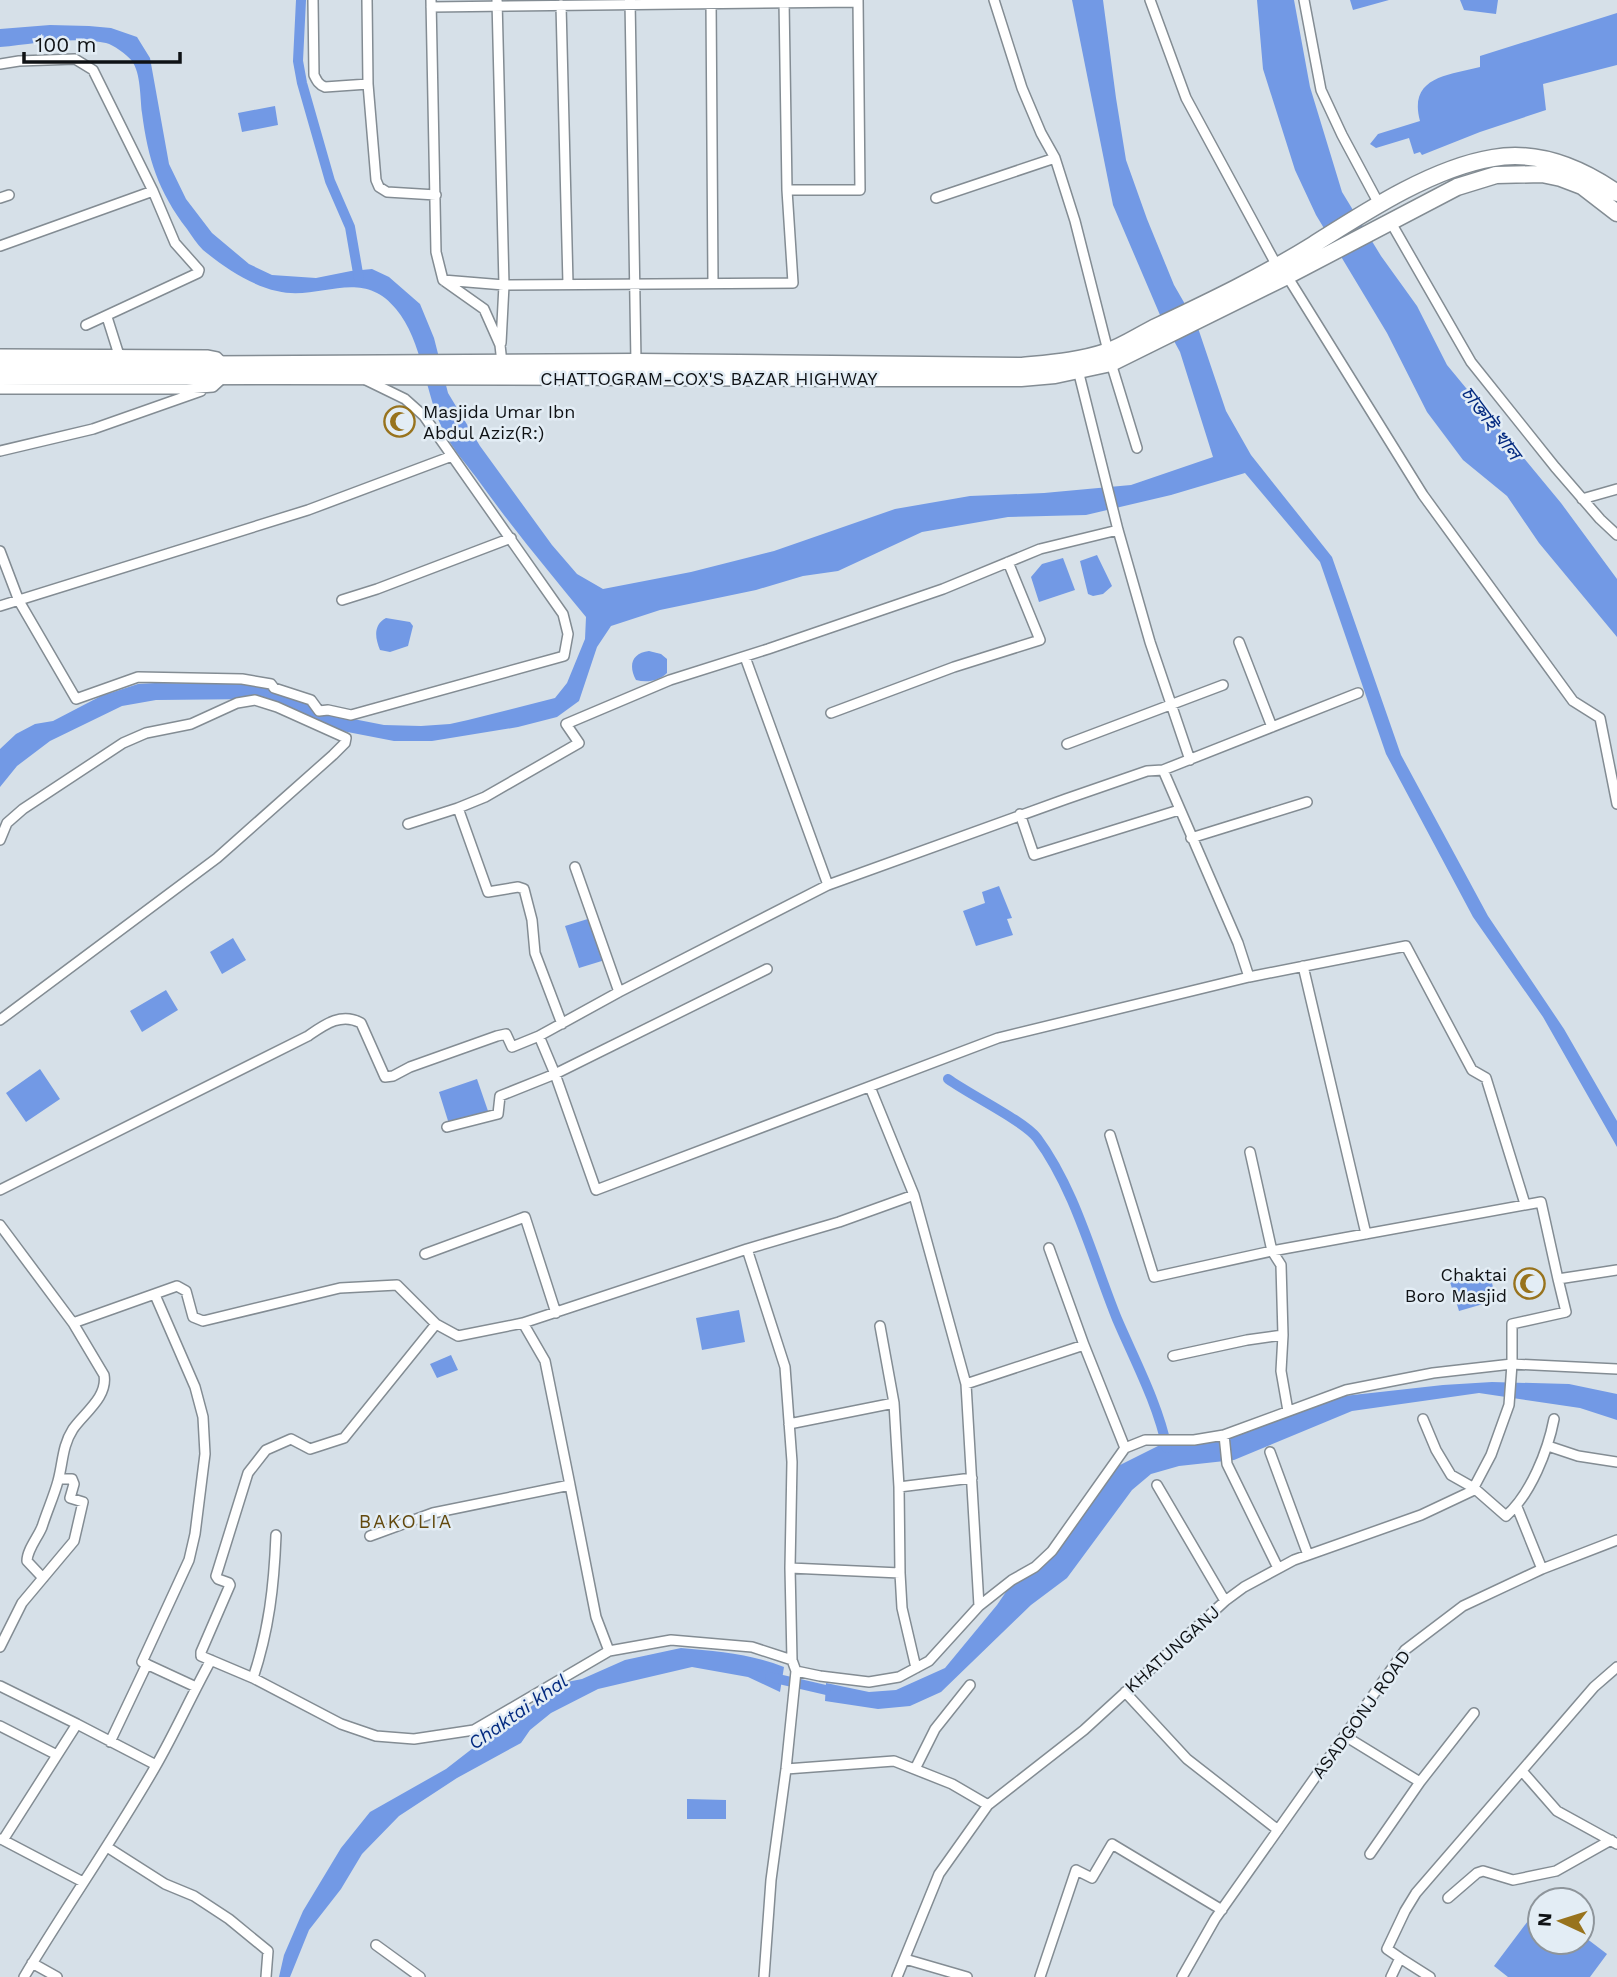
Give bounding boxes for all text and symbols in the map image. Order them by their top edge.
scale bar [24,21,180,65]
text: 100 m [35,32,97,57]
street label: CHATTOGRAM-COX'S BAZAR HIGHWAY [540,368,878,389]
water label: চাক্তাই খাল [1456,382,1528,467]
place label: Masjida Umar Ibn Abdul Aziz(R:) [423,401,575,443]
mosque icon: Masjida Umar Ibn Abdul Aziz(R:) [383,404,417,438]
place label: Chaktai Boro Masjid [1405,1264,1507,1306]
mosque icon: Chaktai Boro Masjid [1513,1267,1547,1301]
district label: BAKOLIA [359,1510,453,1533]
street label: KHATUNGANJ [1120,1601,1224,1697]
street label: ASADGONJ ROAD [1307,1646,1415,1782]
water label: Chaktai khal [464,1669,572,1755]
north arrow [1526,1886,1596,1956]
text: N [1533,1912,1557,1928]

